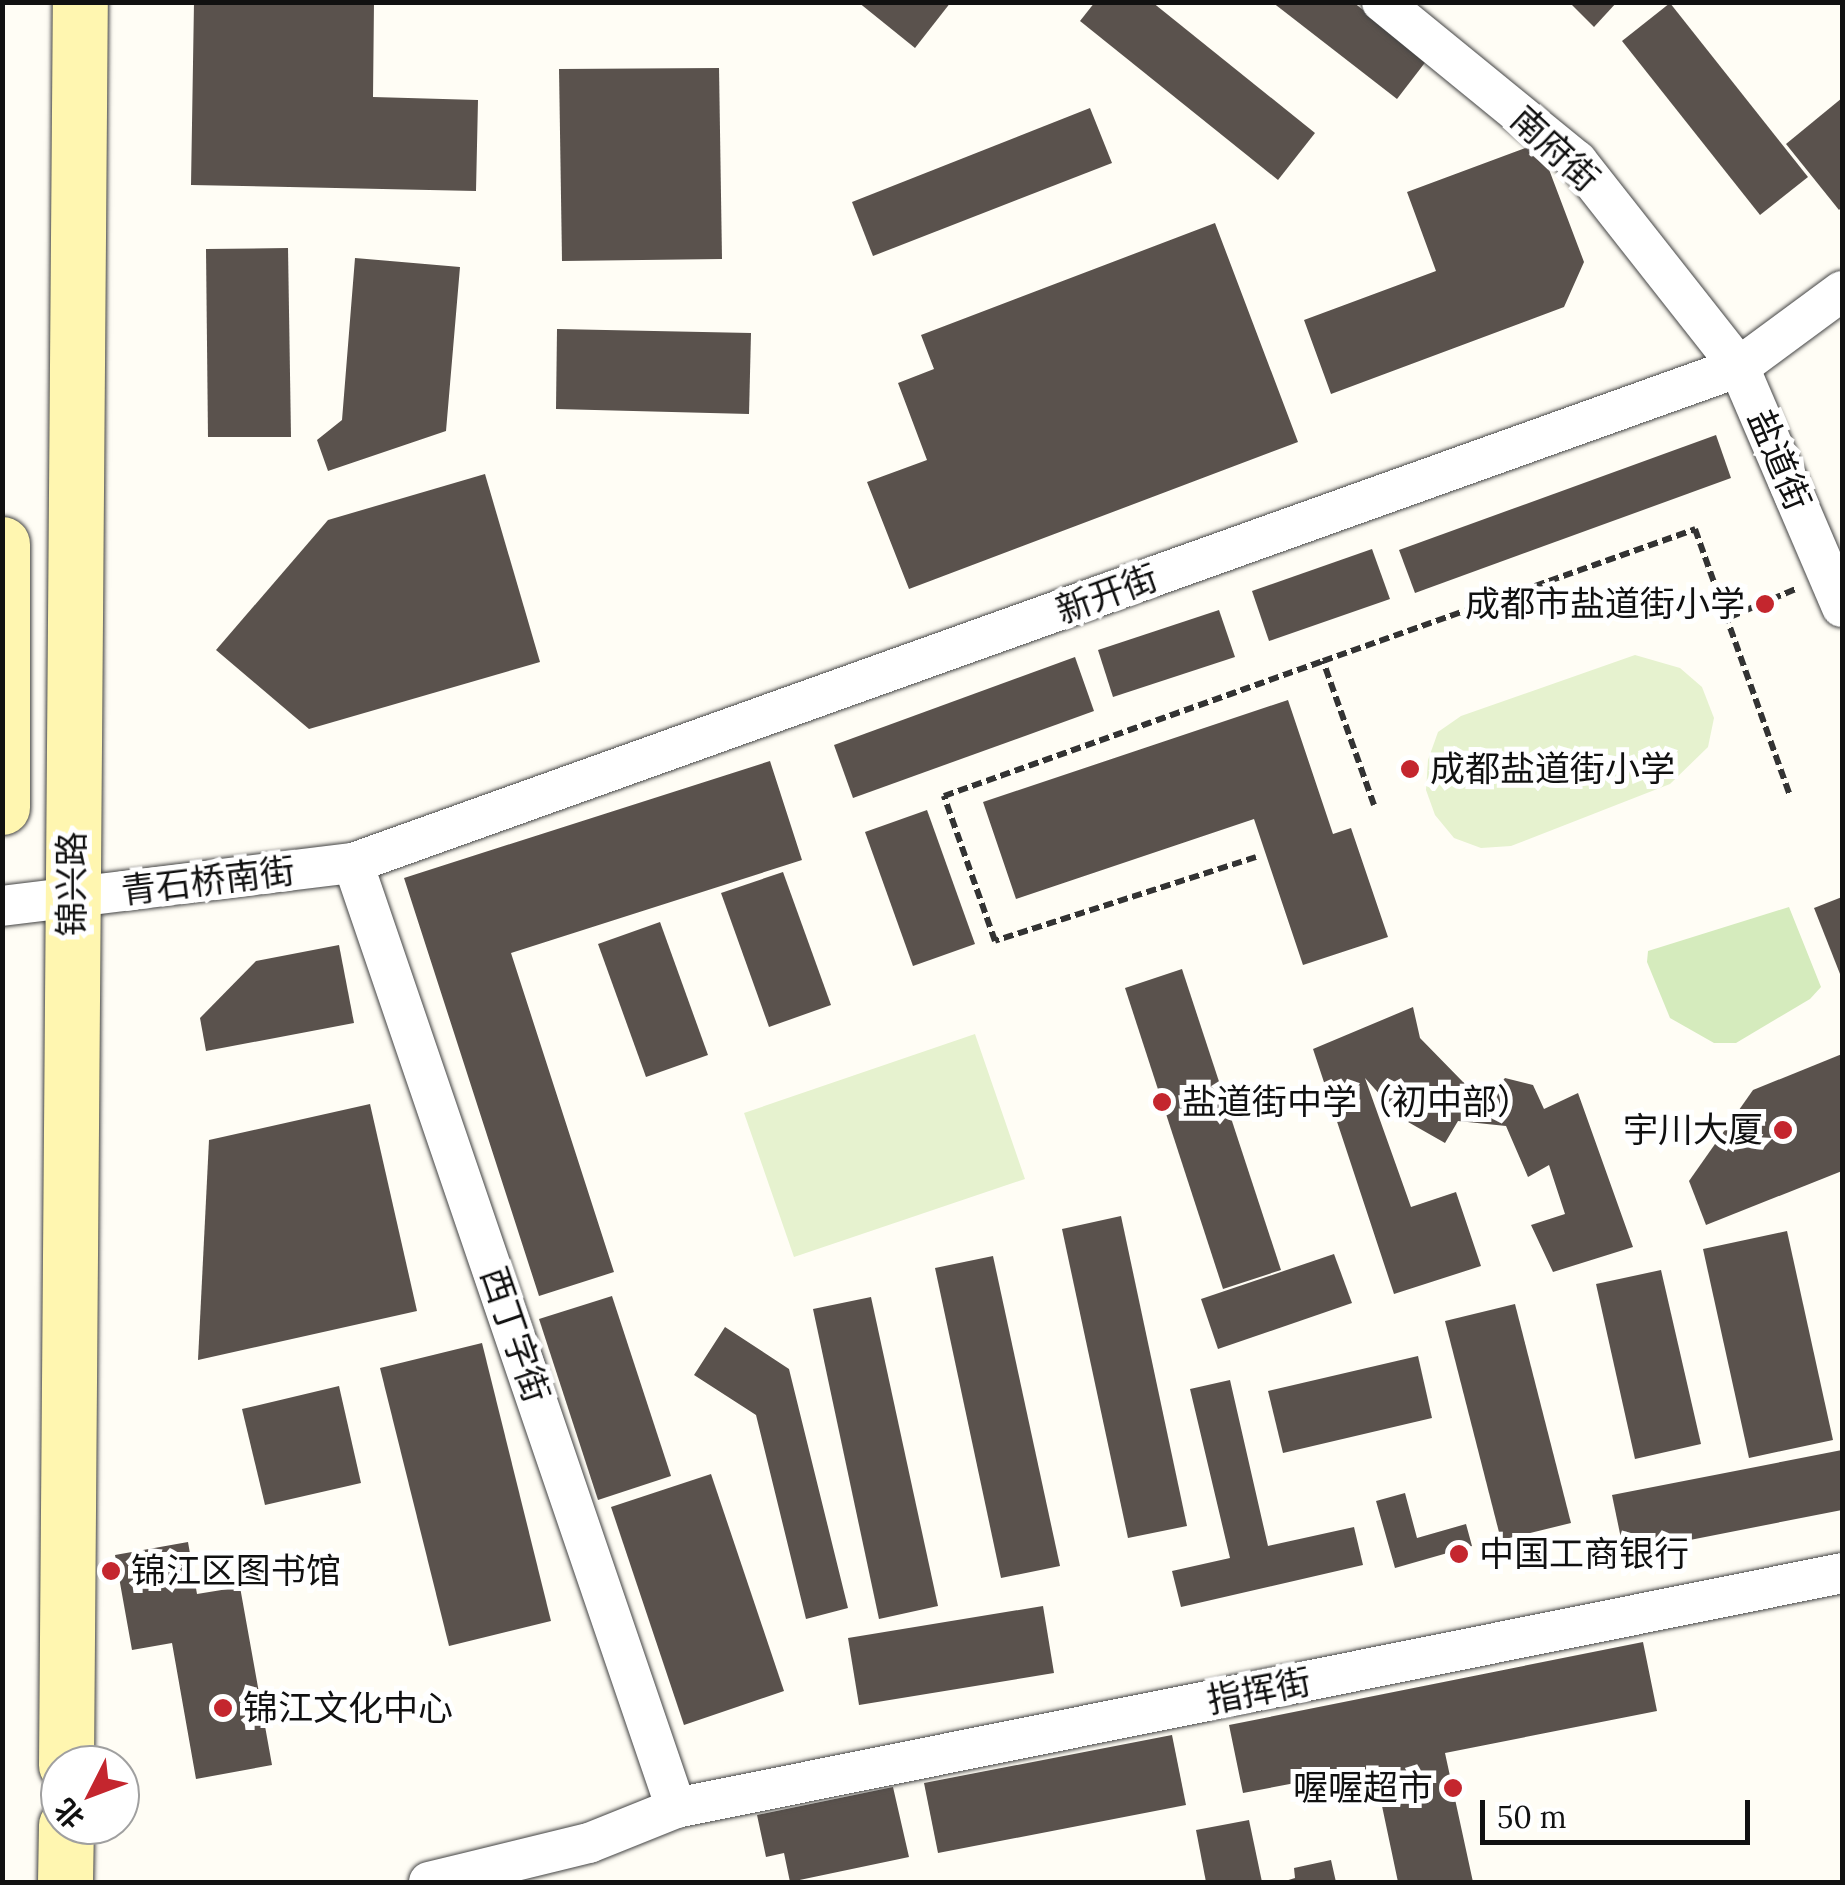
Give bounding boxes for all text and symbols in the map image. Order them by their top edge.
street label: 南府街 [1502,98,1608,200]
street label: 盐道街 [1739,403,1819,517]
street label: 新开街 [1050,556,1164,632]
place label: 成都市盐道街小学 [1465,583,1745,625]
marker: 成都市盐道街小学 [1754,593,1776,615]
place label: 成都盐道街小学 [1430,748,1675,790]
marker: 成都盐道街小学 [1399,758,1421,780]
street label: 锦兴路 [51,832,93,936]
street label: 青石桥南街 [119,849,297,913]
place label: 盐道街中学（初中部） [1182,1081,1532,1123]
marker: 盐道街中学（初中部） [1151,1091,1173,1113]
place label: 宇川大厦 [1623,1109,1763,1151]
marker: 宇川大厦 [1772,1119,1794,1141]
street label: 西丁字街 [472,1262,558,1408]
place label: 中国工商银行 [1479,1533,1689,1575]
marker: 中国工商银行 [1448,1543,1470,1565]
place label: 锦江区图书馆 [131,1550,341,1592]
marker: 锦江区图书馆 [100,1560,122,1582]
street label: 指挥街 [1203,1660,1315,1722]
place label: 锦江文化中心 [243,1687,453,1729]
marker: 锦江文化中心 [212,1697,234,1719]
north arrow [40,1745,140,1845]
place label: 喔喔超市 [1293,1767,1433,1809]
marker: 喔喔超市 [1442,1777,1464,1799]
scale bar [1485,1780,1755,1842]
text: 北 [46,1791,92,1836]
text: 50 m [1497,1798,1567,1836]

